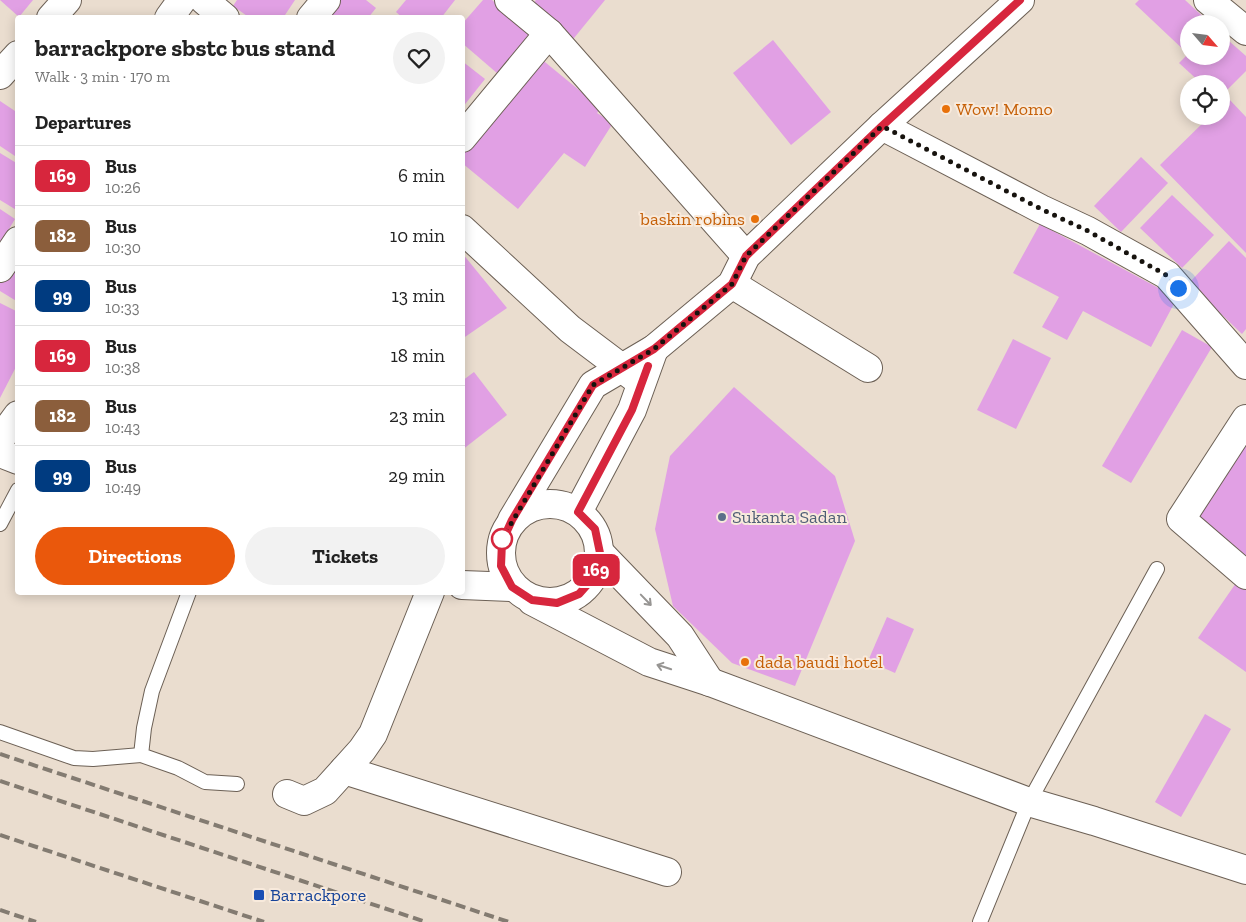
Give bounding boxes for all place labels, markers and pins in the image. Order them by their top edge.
place label: Wow! Momo [956,98,1053,120]
marker: Wow! Momo [940,103,952,115]
place label: baskin robins [639,208,745,230]
marker: baskin robins [749,213,761,225]
place label: Sukanta Sadan [732,506,847,528]
marker: Sukanta Sadan [716,511,728,523]
unlabelled marker [491,528,513,550]
place label: dada baudi hotel [755,651,883,673]
marker: dada baudi hotel [739,656,751,668]
place label: Barrackpore [270,884,366,906]
marker: Barrackpore [252,888,266,902]

